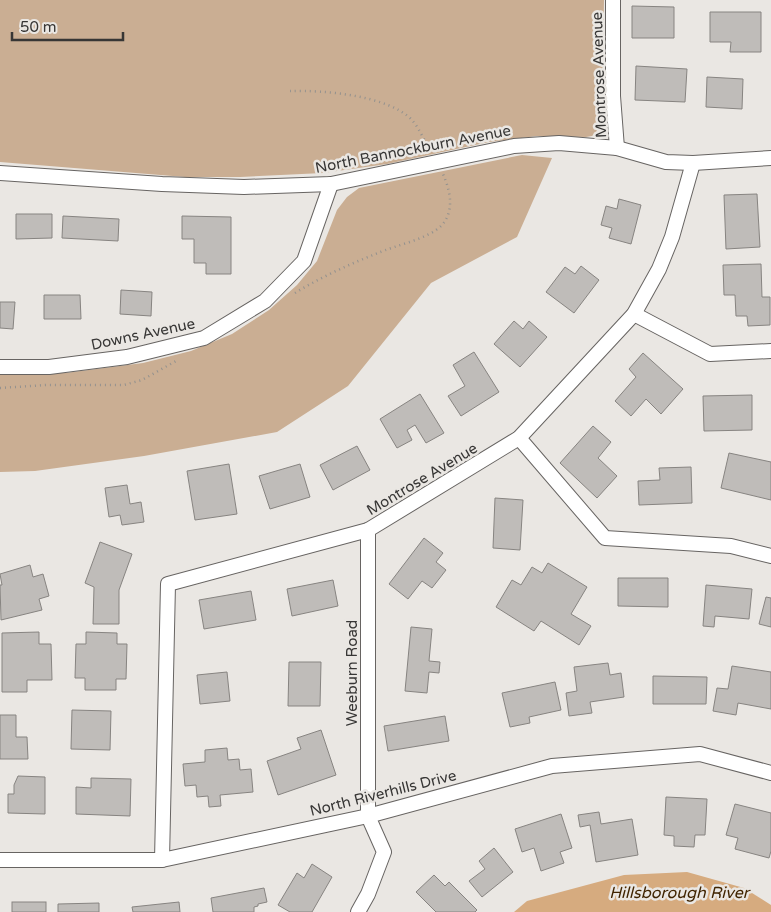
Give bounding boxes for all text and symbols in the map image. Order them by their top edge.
scale bar [12,10,124,42]
street label: Montrose Avenue [588,12,610,138]
text: 50 m [20,18,57,36]
street label: North Bannockburn Avenue [314,121,512,177]
street label: Downs Avenue [89,314,197,354]
street label: Montrose Avenue [363,439,481,519]
street label: Weeburn Road [343,620,361,726]
street label: North Riverhills Drive [308,766,458,820]
water label: Hillsborough River [609,883,751,903]

